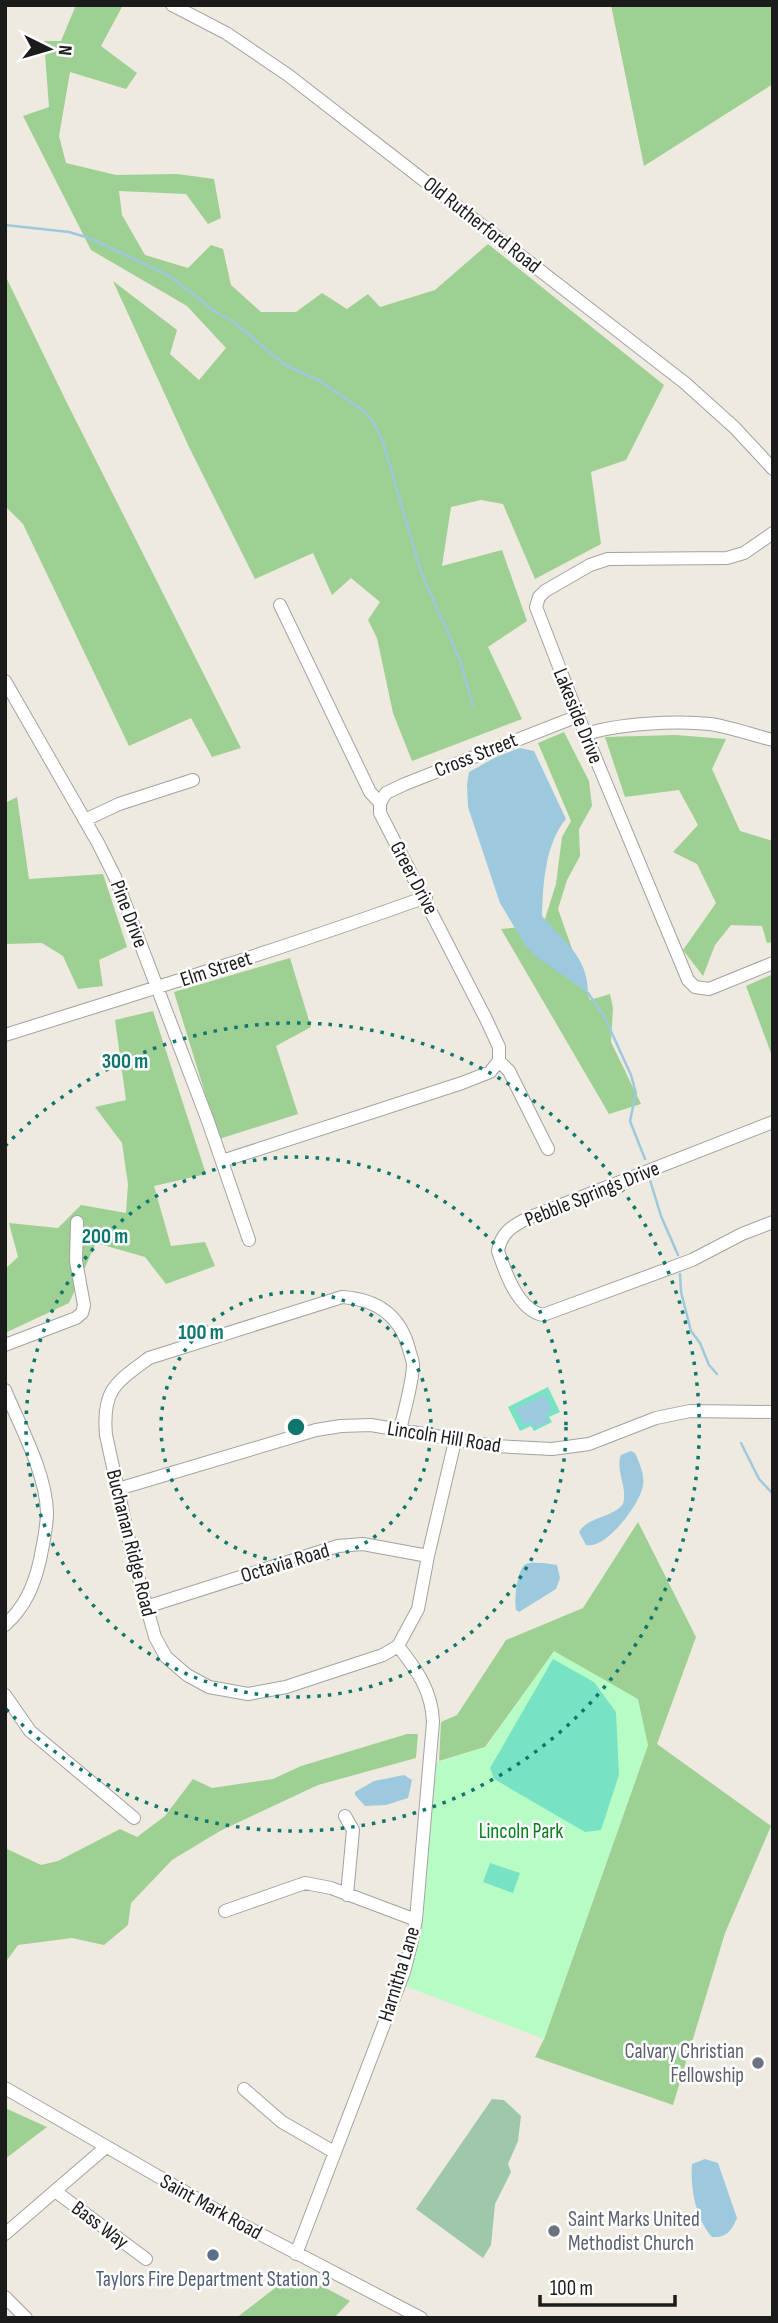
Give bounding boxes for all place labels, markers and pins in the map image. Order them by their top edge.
centre of rings [284,1415,308,1439]
place label: Calvary Christian Fellowship [625,2039,744,2088]
marker: Calvary Christian Fellowship [750,2055,766,2071]
place label: Saint Marks United Methodist Church [568,2207,700,2256]
marker: Saint Marks United Methodist Church [546,2223,562,2239]
marker: Taylors Fire Department Station 3 [205,2247,221,2263]
place label: Taylors Fire Department Station 3 [96,2267,330,2292]

